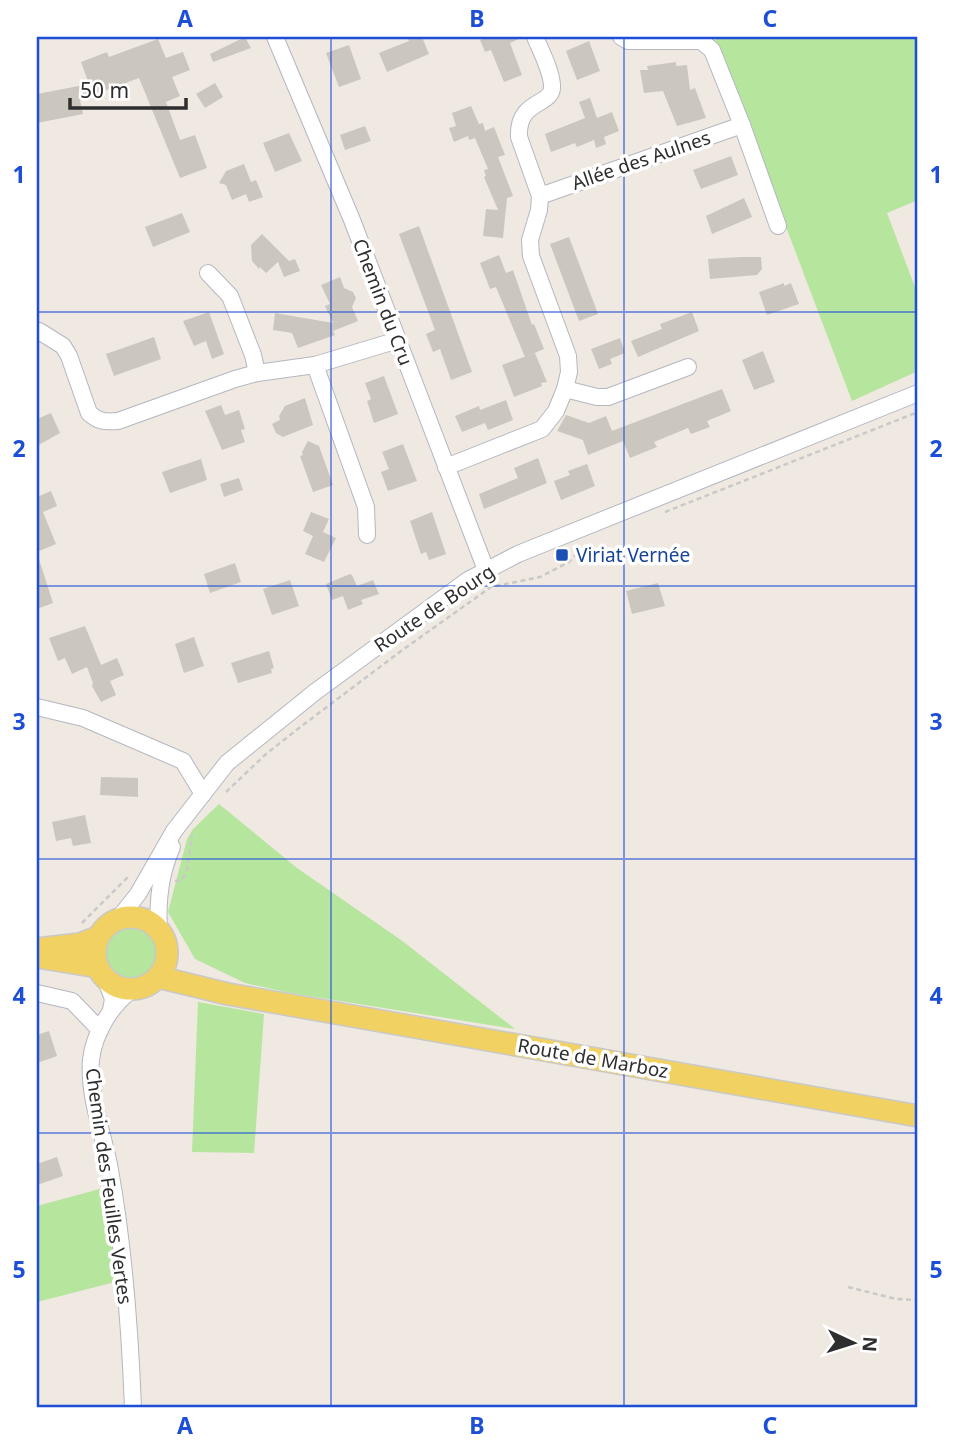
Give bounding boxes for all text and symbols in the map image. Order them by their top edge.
text: A [177,2,193,34]
text: B [469,2,485,34]
text: C [763,2,778,34]
scale bar [70,66,186,110]
text: 50 m [80,76,129,104]
street label: Allée des Aulnes [568,124,714,196]
text: 1 [12,158,26,190]
text: 1 [929,158,943,190]
street label: Chemin du Cru [347,235,419,369]
text: 2 [12,432,26,464]
text: 2 [929,432,943,464]
place label: Viriat Vernée [576,542,690,568]
marker: Viriat Vernée [554,547,570,563]
street label: Route de Bourg [369,558,499,658]
text: 3 [12,705,26,737]
text: 3 [929,705,943,737]
text: 4 [12,979,26,1011]
text: 4 [929,979,943,1011]
street label: Route de Marboz [516,1032,670,1084]
street label: Chemin des Feuilles Vertes [80,1066,138,1306]
text: 5 [12,1253,26,1285]
text: 5 [929,1253,943,1285]
north arrow [818,1308,888,1378]
text: N [856,1336,883,1353]
text: A [177,1409,193,1441]
text: B [469,1409,485,1441]
text: C [763,1409,778,1441]

